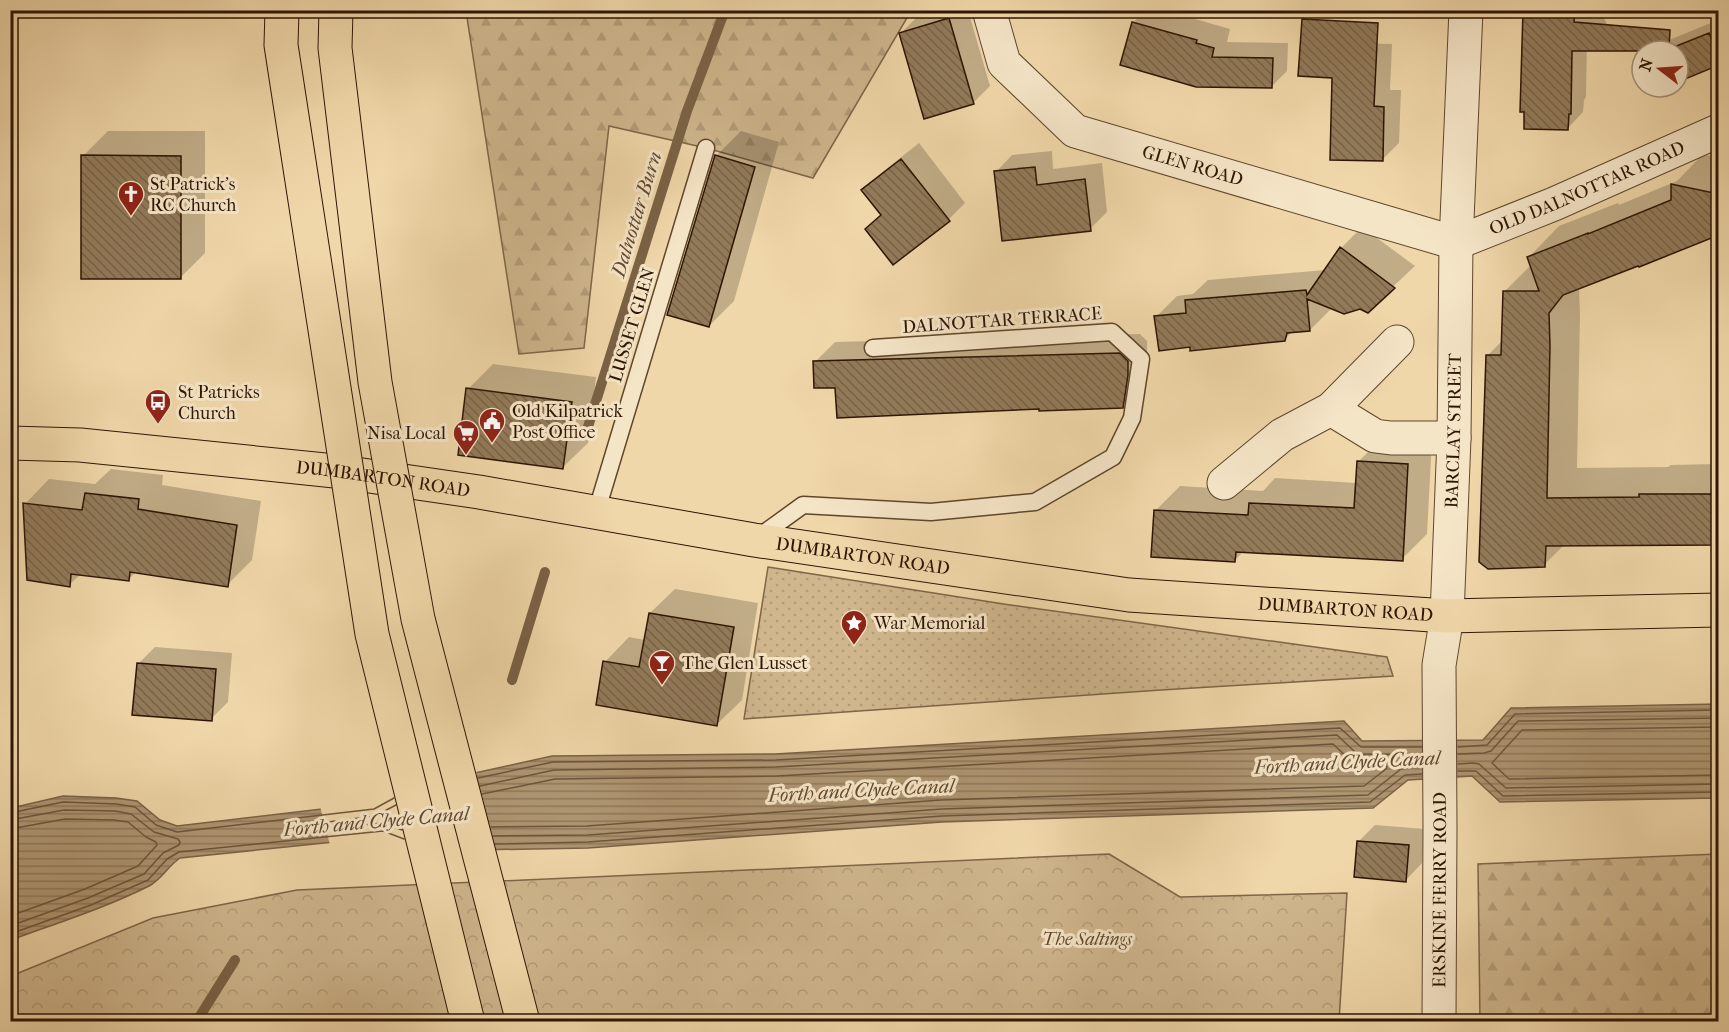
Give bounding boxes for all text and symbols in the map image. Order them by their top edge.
north arrow [1630,39,1690,99]
text: N [1635,55,1657,73]
street label: OLD DALNOTTAR ROAD [1486,137,1688,240]
street label: GLEN ROAD [1140,141,1245,191]
water label: Dalnottar Burn [606,149,666,282]
place label: St Patrick's RC Church [150,174,236,216]
church icon: St Patrick's RC Church [116,179,146,217]
street label: LUSSET GLEN [605,265,660,385]
street label: DALNOTTAR TERRACE [902,303,1102,338]
street label: BARCLAY STREET [1441,352,1466,509]
place label: St Patricks Church [178,382,260,424]
bus stop icon: St Patricks Church [143,387,173,425]
place label: Old Kilpatrick Post Office [512,401,623,443]
public building icon: Old Kilpatrick Post Office [477,406,507,444]
supermarket icon: Nisa Local [451,418,481,456]
place label: Nisa Local [367,423,446,444]
street label: DUMBARTON ROAD [295,457,471,502]
street label: DUMBARTON ROAD [774,533,951,580]
street label: DUMBARTON ROAD [1257,594,1434,626]
place icon: War Memorial [839,608,869,646]
place label: War Memorial [873,613,986,634]
bar icon: The Glen Lusset [647,648,677,686]
place label: The Glen Lusset [682,653,808,674]
water label: Forth and Clyde Canal [1253,746,1443,779]
water label: Forth and Clyde Canal [767,774,957,807]
street label: ERSKINE FERRY ROAD [1429,792,1451,988]
water label: Forth and Clyde Canal [281,802,472,841]
park label: The Saltings [1042,929,1133,950]

